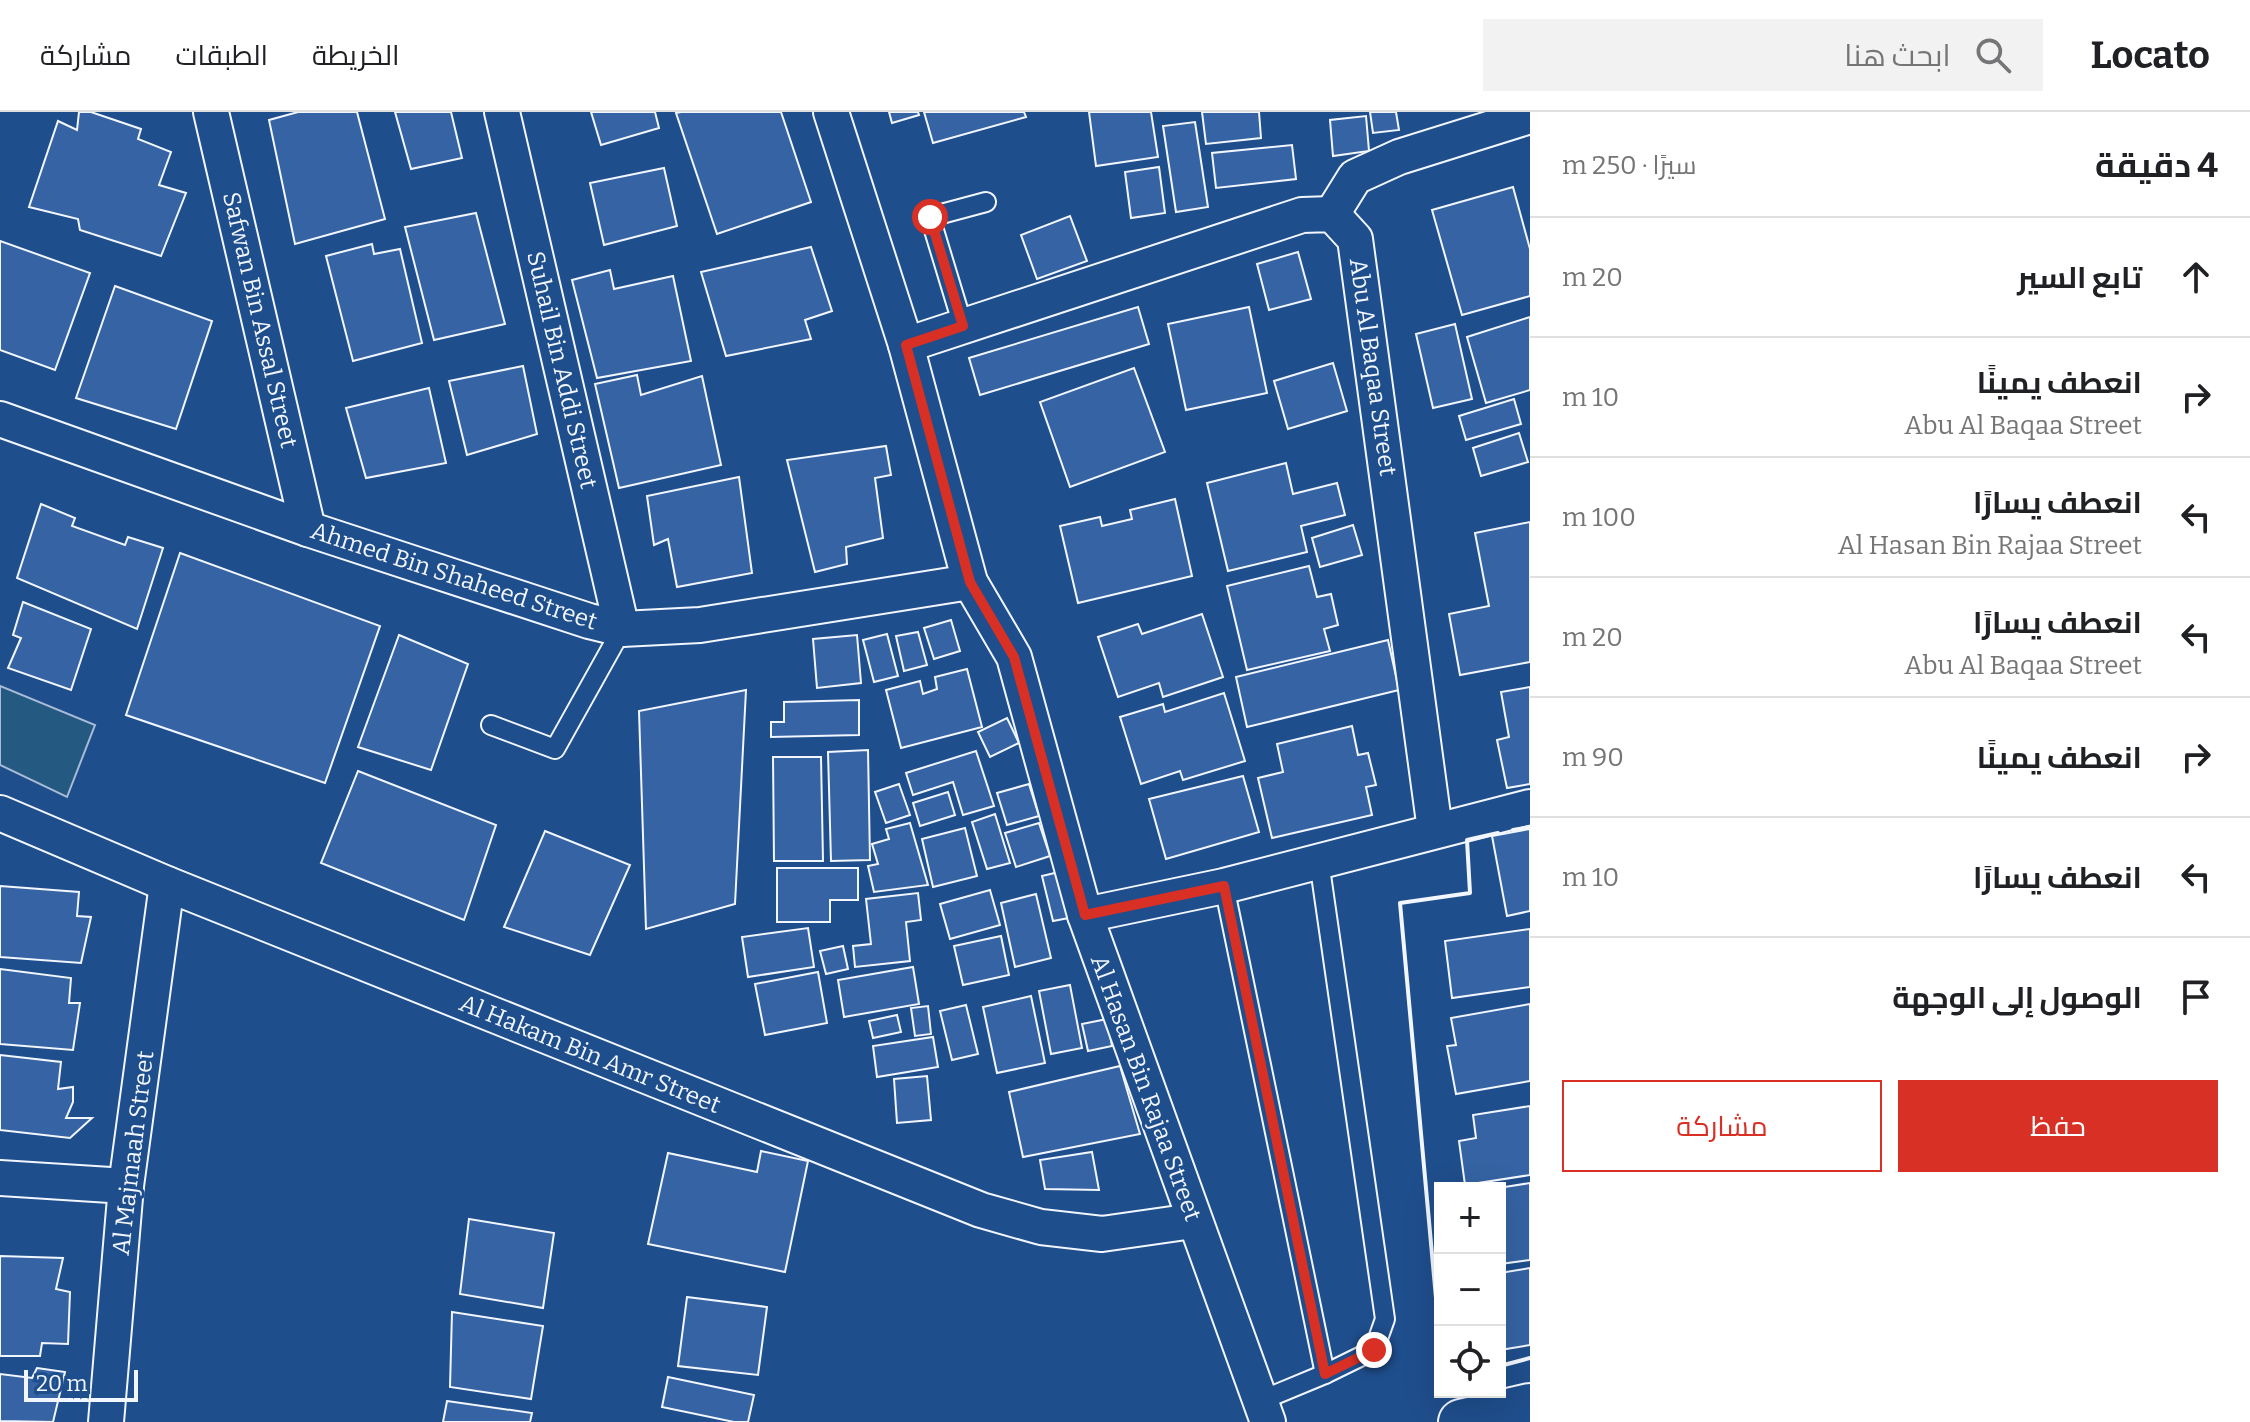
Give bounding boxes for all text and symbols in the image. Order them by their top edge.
search box [1483,19,2043,91]
text: Locato [2091,32,2210,78]
icon: search [1971,33,2015,77]
text: ابحث هنا [1844,38,1951,74]
text: مشاركة [40,39,131,72]
text: الطبقات [175,39,268,72]
text: الخريطة [312,39,399,72]
text: 4 دقيقة [2095,145,2218,186]
text: سيرًا · 250 m [1562,150,1697,181]
street label: Safwan Bin Assal Street [217,189,303,451]
route start [912,199,948,235]
street label: Suhail Bin Addi Street [521,249,603,492]
icon: ahead [2174,255,2218,299]
street label: Abu Al Baqaa Street [1344,256,1402,478]
text: تابع السير [2017,260,2142,296]
text: 20 m [1562,262,1623,293]
text: انعطف يمينًا [1977,365,2142,401]
icon: right [2174,375,2218,419]
text: 10 m [1562,382,1619,413]
text: Abu Al Baqaa Street [1904,410,2142,441]
text: انعطف يسارًا [1973,485,2142,521]
icon: left [2174,495,2218,539]
text: 100 m [1562,502,1636,533]
street label: Ahmed Bin Shaheed Street [307,516,601,636]
text: Al Hasan Bin Rajaa Street [1838,530,2142,561]
text: انعطف يسارًا [1973,605,2142,641]
icon: left [2174,615,2218,659]
text: 20 m [1562,622,1623,653]
text: Abu Al Baqaa Street [1904,650,2142,681]
icon: right [2174,735,2218,779]
text: انعطف يمينًا [1977,740,2142,776]
text: 90 m [1562,742,1624,773]
icon: left [2174,855,2218,899]
text: انعطف يسارًا [1973,860,2142,896]
text: 10 m [1562,862,1619,893]
street label: Al Hasan Bin Rajaa Street [1085,951,1207,1225]
icon: arrive [2174,975,2218,1019]
text: الوصول إلى الوجهة [1892,980,2142,1016]
street label: Al Hakam Bin Amr Street [456,989,725,1119]
street label: Al Majmaah Street [107,1049,159,1257]
button: مشاركة [1562,1080,1882,1172]
button: حفظ [1898,1080,2218,1172]
map controls [1434,1182,1506,1398]
button: + [1434,1182,1506,1254]
button: − [1434,1254,1506,1326]
button: locate [1434,1326,1506,1398]
route end [1356,1332,1392,1368]
scale bar [24,1366,138,1402]
text: 20 m [36,1370,87,1397]

